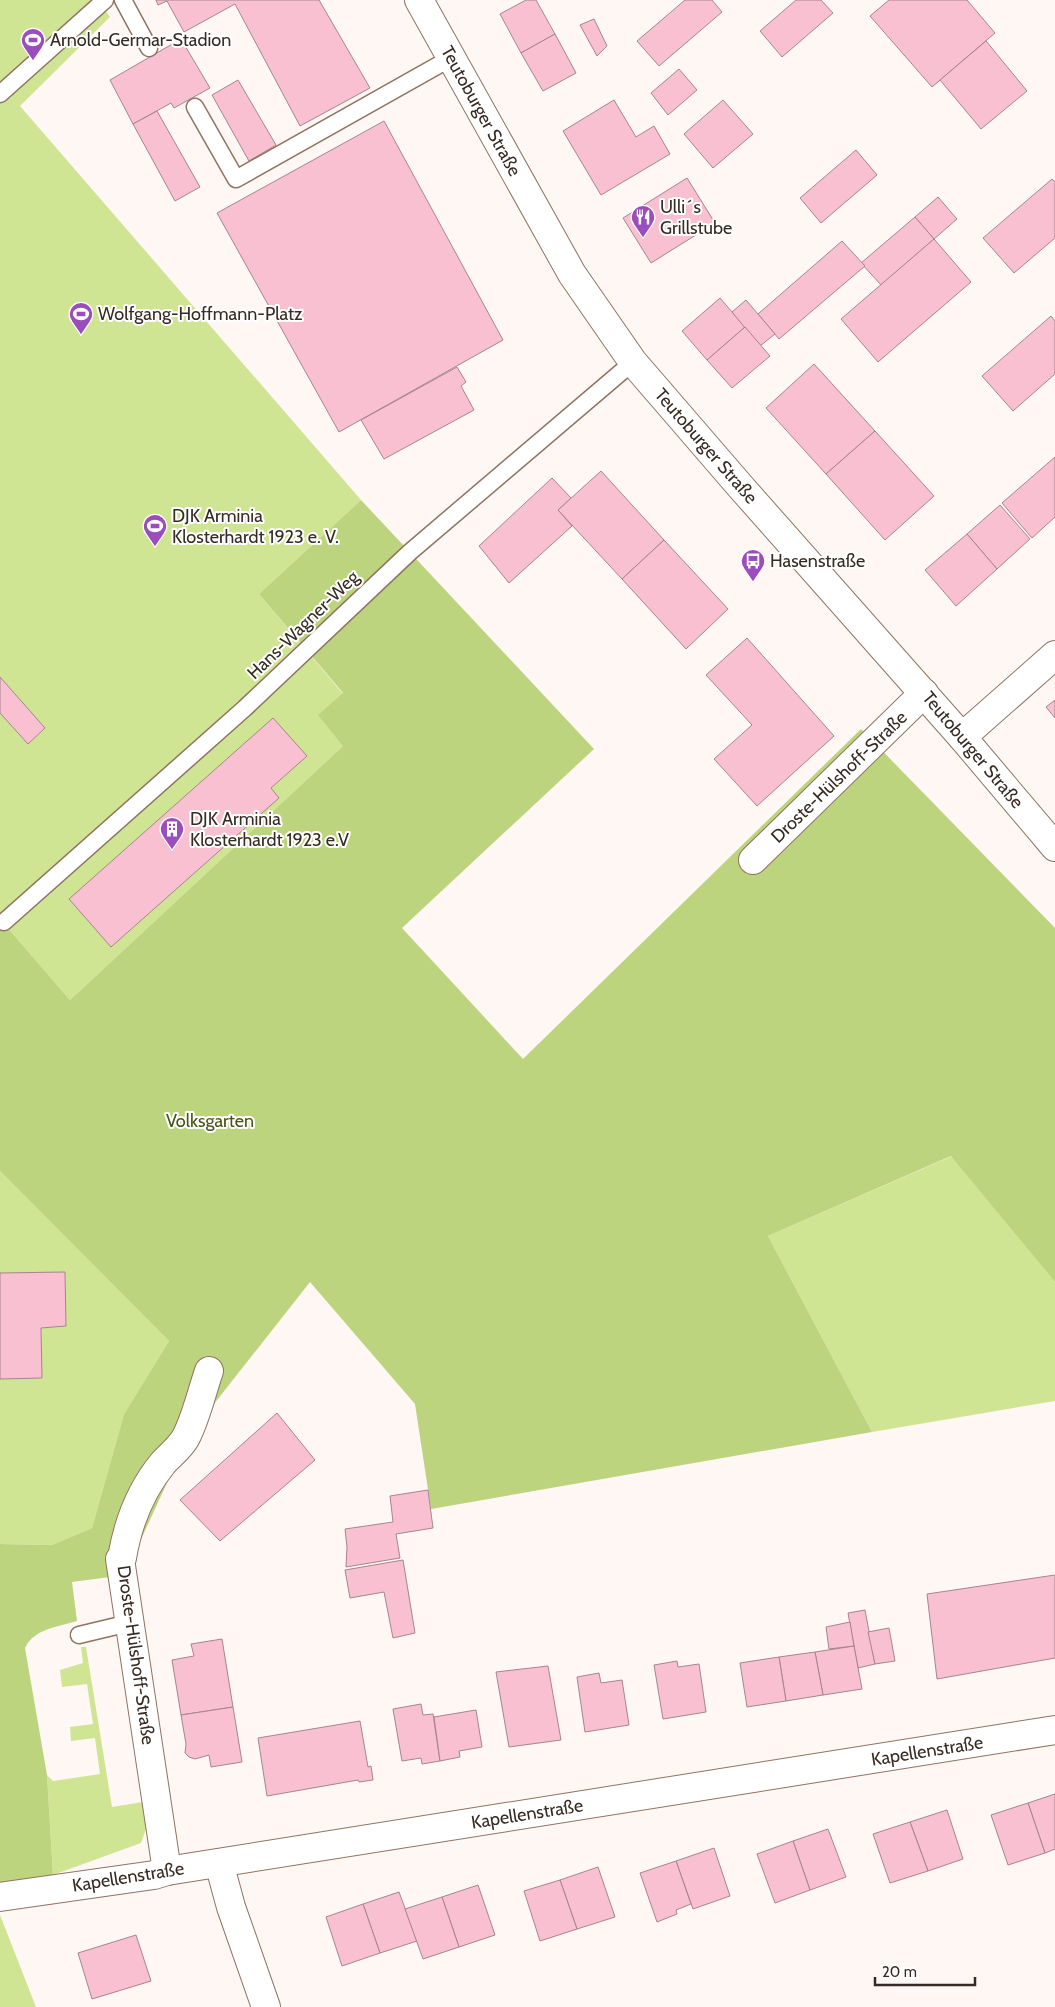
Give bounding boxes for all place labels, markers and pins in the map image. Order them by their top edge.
sports icon: Arnold-Germar-Stadion [20,27,46,61]
place label: Arnold-Germar-Stadion [50,29,231,51]
place label: Ulli´s Grillstube [660,196,732,239]
restaurant icon: Ulli´s Grillstube [630,204,656,238]
sports icon: Wolfgang-Hoffmann-Platz [68,301,94,335]
place label: Wolfgang-Hoffmann-Platz [98,303,303,325]
place label: DJK Arminia Klosterhardt 1923 e. V. [172,505,339,548]
sports icon: DJK Arminia Klosterhardt 1923 e. V. [142,513,168,547]
bus stop icon: Hasenstraße [740,548,766,582]
place label: Hasenstraße [770,550,865,572]
place label: DJK Arminia Klosterhardt 1923 e.V [190,808,349,851]
building icon: DJK Arminia Klosterhardt 1923 e.V [159,816,185,850]

